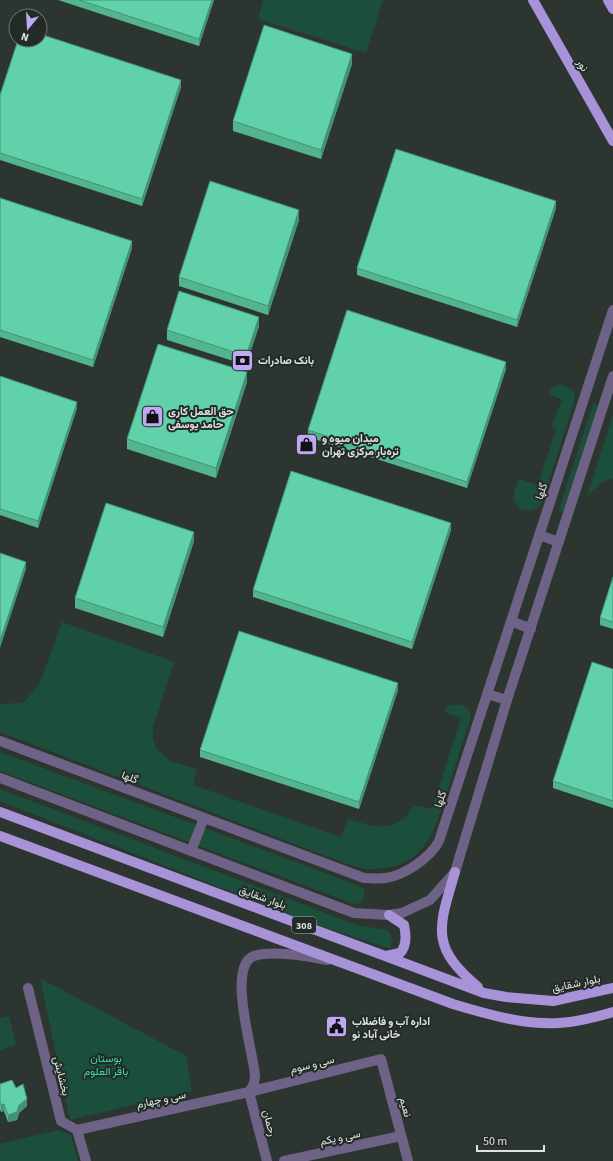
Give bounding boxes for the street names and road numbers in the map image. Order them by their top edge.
street label: نور [573,56,592,74]
street label: گلها [532,481,551,501]
street label: گلها [119,767,140,788]
street label: گلها [431,789,450,809]
street label: بلوار شقایق [237,882,288,913]
road number: 308 [292,917,316,933]
street label: بلوار شقایق [551,971,602,996]
street label: سی و سوم [288,1052,336,1077]
street label: بخشایش [49,1055,74,1097]
street label: سی و چهارم [135,1087,188,1112]
street label: نعیم [396,1095,415,1119]
street label: رحمان [259,1108,280,1138]
street label: سی و یکم [318,1126,362,1149]

